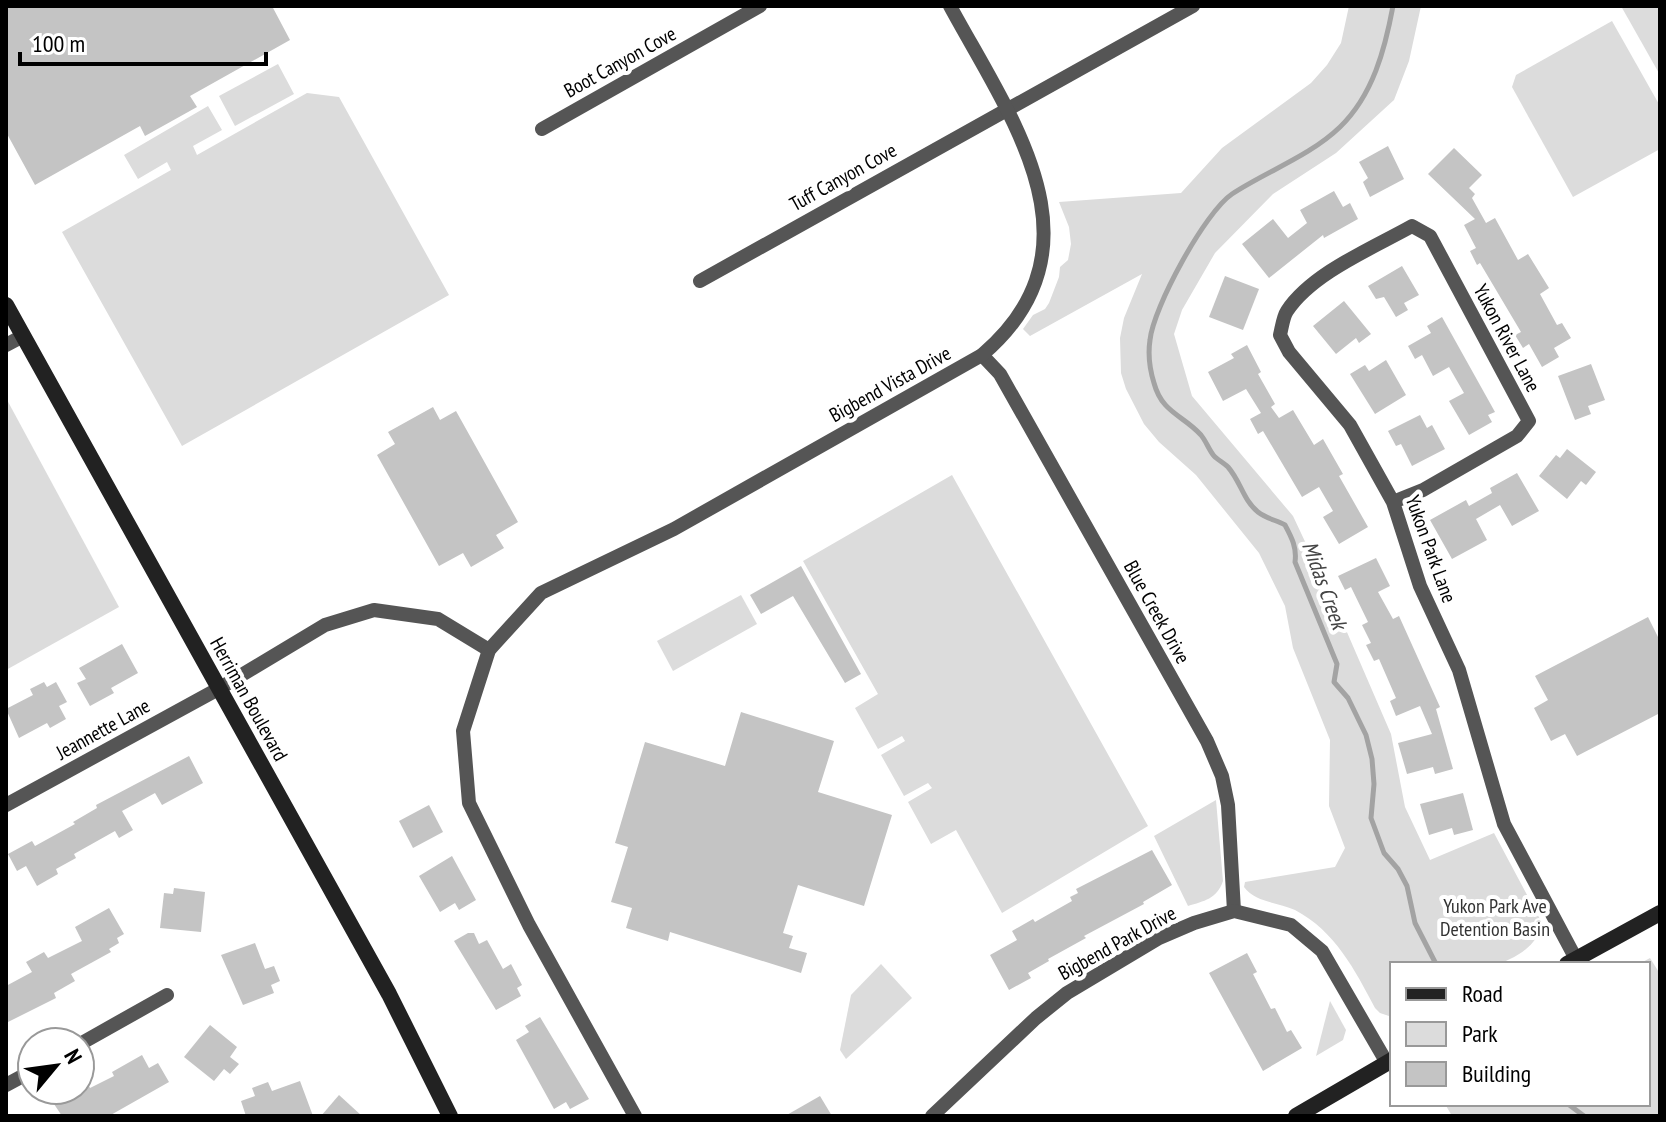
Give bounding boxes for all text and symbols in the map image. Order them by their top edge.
scale bar [20,16,266,66]
street label: Boot Canyon Cove [559,20,681,104]
text: 100 m [32,28,85,59]
street label: Tuff Canyon Cove [785,137,901,217]
street label: Yukon River Lane [1468,280,1546,396]
street label: Bigbend Vista Drive [825,340,955,428]
street label: Yukon Park Lane [1400,492,1462,606]
water label: Midas Creek [1296,537,1355,635]
street label: Blue Creek Drive [1118,556,1196,668]
street label: Herriman Boulevard [204,633,294,765]
street label: Jeannette Lane [51,693,154,766]
park label: Yukon Park Ave Detention Basin [1440,893,1550,942]
street label: Bigbend Park Drive [1053,900,1181,986]
legend [1390,962,1650,1106]
text: Road [1462,978,1503,1009]
text: Park [1462,1018,1498,1049]
north arrow [16,1026,96,1106]
text: N [58,1044,89,1068]
text: Building [1462,1058,1531,1089]

